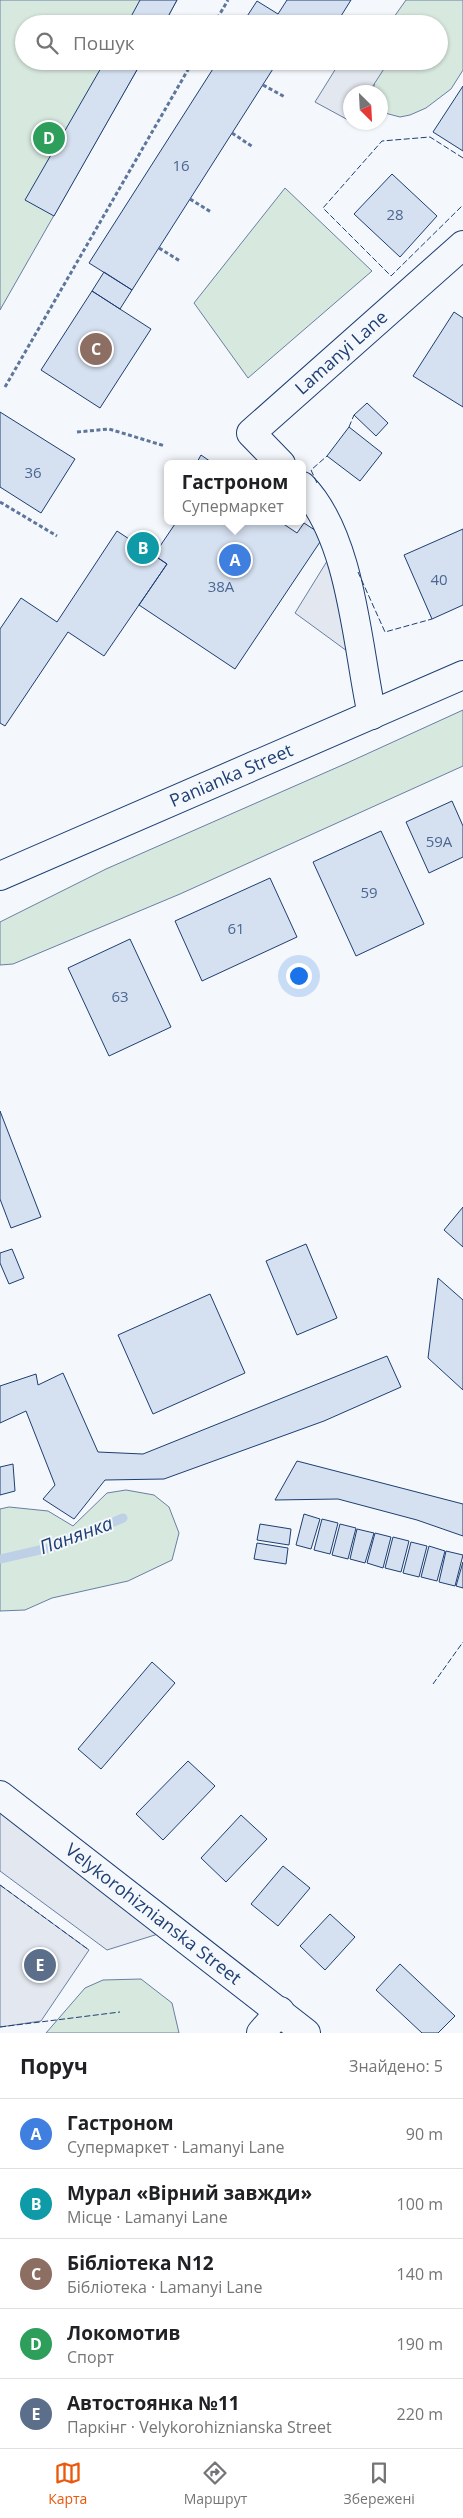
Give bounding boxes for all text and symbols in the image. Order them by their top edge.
search box [15,15,448,70]
icon: search [33,29,61,57]
text: Пошук [73,30,135,56]
north arrow [343,85,388,130]
pin: D [33,119,65,157]
house number: 16 [172,155,190,175]
house number: 28 [386,204,404,224]
street label: Lamanyi Lane [289,305,392,400]
pin: C [80,330,112,368]
popup [164,460,306,525]
house number: 36 [24,462,42,482]
text: Гастроном [182,469,288,495]
text: Супермаркет [182,495,284,517]
pin: B [127,529,159,567]
pin: A [219,541,251,579]
house number: 40 [430,569,448,589]
house number: 38А [208,576,235,596]
street label: Panianka Street [165,737,296,812]
house number: 59А [426,831,453,851]
house number: 59 [360,882,378,902]
house number: 61 [227,918,245,938]
your location [286,963,312,989]
house number: 63 [111,986,129,1006]
water label: Панянка [36,1510,116,1560]
street label: Velykorohiznianska Street [61,1837,247,1989]
pin: E [24,1946,56,1984]
text: Поруч [20,2052,88,2080]
text: Знайдено: 5 [349,2055,443,2077]
text: Гастроном [67,2110,174,2136]
text: A [30,2123,42,2145]
text: 90 m [406,2123,443,2145]
text: Супермаркет · Lamanyi Lane [67,2136,285,2158]
text: Мурал «Вірний завжди» [67,2180,312,2206]
text: B [31,2193,41,2215]
text: 100 m [397,2193,443,2215]
text: Місце · Lamanyi Lane [67,2206,228,2228]
text: Бібліотека N12 [67,2250,214,2276]
text: C [31,2263,41,2285]
text: 140 m [397,2263,443,2285]
text: Бібліотека · Lamanyi Lane [67,2276,262,2298]
text: Локомотив [67,2320,180,2346]
text: D [30,2333,42,2355]
text: 190 m [397,2333,443,2355]
text: Спорт [67,2346,114,2368]
text: Автостоянка №11 [67,2390,240,2416]
text: E [32,2403,40,2425]
text: 220 m [397,2403,443,2425]
text: Паркінг · Velykorohiznianska Street [67,2416,332,2438]
tab: Карта [48,2459,87,2508]
tab: Маршрут [184,2459,247,2508]
tab: Збережені [344,2459,415,2508]

